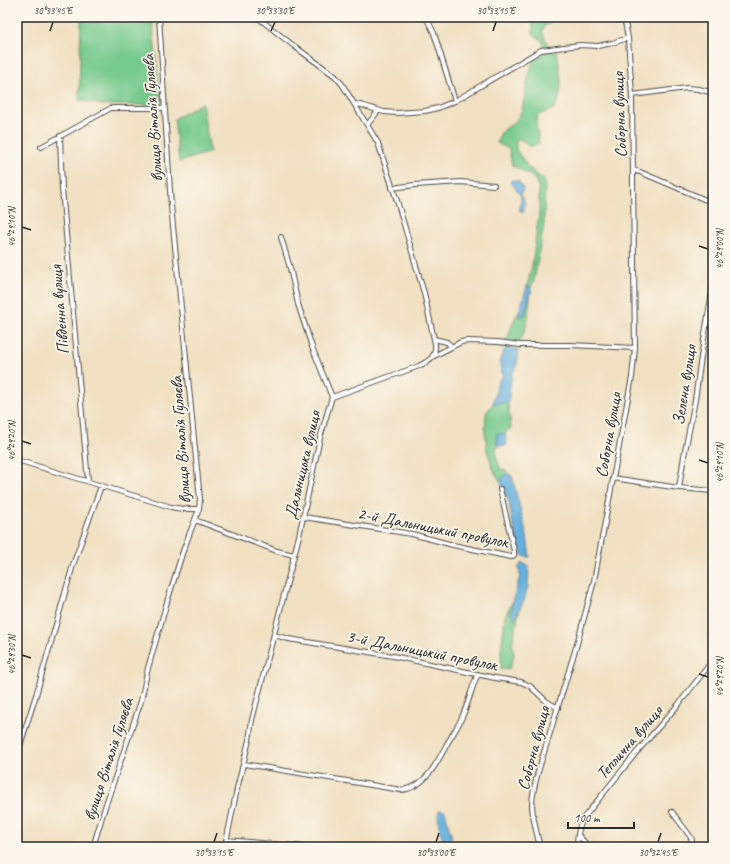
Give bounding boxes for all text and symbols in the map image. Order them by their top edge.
text: 30°33'45"E [34,4,74,17]
text: 30°33'30"E [256,4,296,17]
text: 30°33'15"E [477,4,517,17]
street label: вулиця Віталія Гуляєва [137,52,167,182]
street label: Соборна вулиця [607,71,631,158]
text: 46°29'10"N [5,205,18,247]
text: 46°29'00"N [713,227,726,269]
street label: Південна вулиця [45,263,74,355]
street label: Зелена вулиця [668,342,701,427]
street label: вулиця Віталія Гуляєва [165,374,195,504]
street label: Соборна вулиця [591,390,626,479]
street label: Дальницька вулиця [280,408,325,521]
text: 46°29'20"N [5,419,18,461]
text: 46°29'10"N [713,441,726,483]
street label: 2-й Дальницький провулок [356,503,512,553]
street label: 3-й Дальницький провулок [345,626,501,676]
text: 46°29'30"N [5,633,18,675]
text: 46°29'20"N [713,655,726,697]
street label: вулиця Віталія Гуляєва [79,694,139,823]
street label: Теплична вулиця [592,700,668,783]
street label: Соборна вулиця [512,703,555,792]
scale bar [568,804,634,830]
text: 100 m [574,810,601,826]
text: 30°33'15"E [195,846,235,859]
text: 30°33'00"E [417,846,457,859]
text: 30°32'45"E [639,846,679,859]

